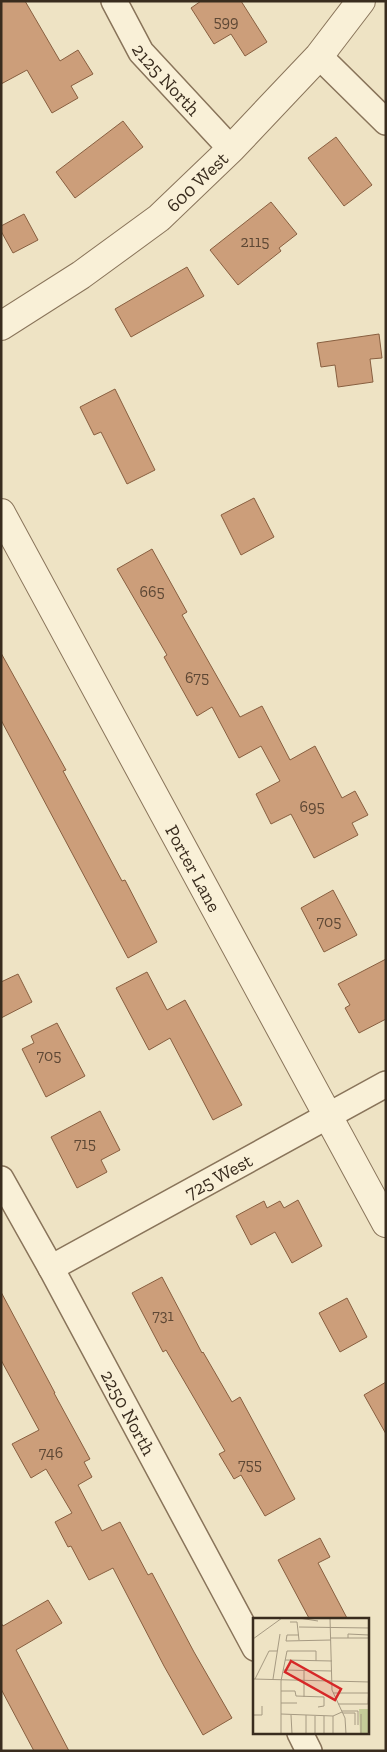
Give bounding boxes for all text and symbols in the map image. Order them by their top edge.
house number: 599 [213,12,239,31]
street label: 2125 North [127,40,206,120]
street label: 600 West [161,147,233,217]
house number: 2115 [241,232,269,251]
house number: 665 [139,582,165,601]
house number: 675 [185,668,209,687]
house number: 695 [299,797,325,816]
street label: Porter Lane [161,821,227,916]
house number: 705 [317,912,341,931]
house number: 705 [37,1046,61,1065]
house number: 715 [74,1134,96,1153]
street label: 725 West [181,1148,256,1204]
house number: 731 [152,1306,174,1325]
street label: 2250 North [96,1366,161,1459]
house number: 746 [39,1443,63,1462]
house number: 755 [238,1455,262,1474]
inset map [253,1618,370,1734]

